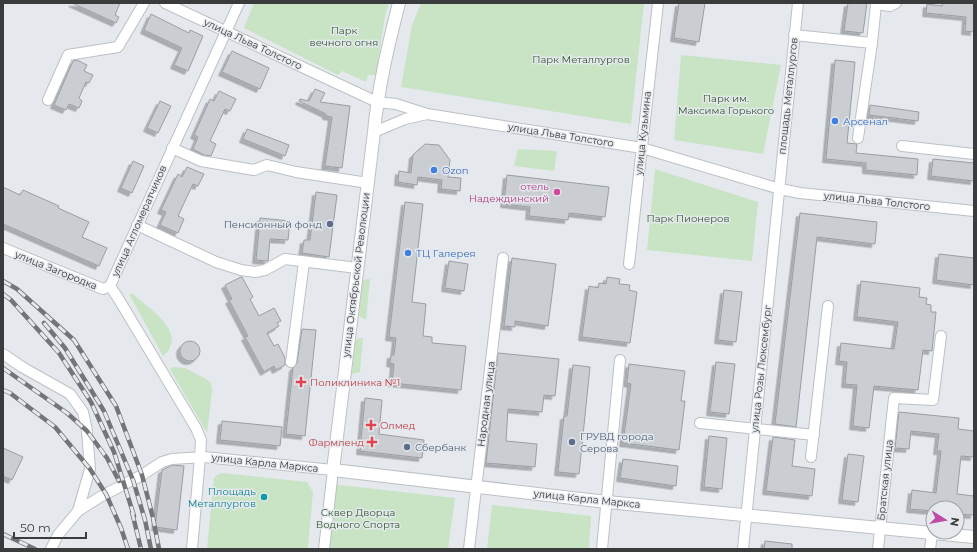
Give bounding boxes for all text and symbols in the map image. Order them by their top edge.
street label: улица Льва Толстого [201,15,304,73]
park label: Парк вечного огня [310,24,378,49]
street label: площадь Металлургов [775,37,801,155]
park label: Парк Металлургов [532,53,630,66]
street label: улица Кузьмина [632,90,654,177]
park label: Парк им. Максима Горького [678,92,774,117]
place label: Арсенал [843,115,888,128]
marker: Арсенал [830,116,840,126]
street label: улица Льва Толстого [506,120,615,150]
street label: улица Агломератчиков [108,163,170,280]
place label: Ozon [442,164,468,177]
marker: Ozon [429,165,439,175]
place label: отель Надеждинский [469,180,549,205]
marker: отель Надеждинский [552,187,562,197]
street label: улица Льва Толстого [822,189,931,213]
street label: улица Октябрьской Революции [339,192,373,359]
park label: Парк Пионеров [646,212,730,225]
place label: Пенсионный фонд [224,218,322,231]
marker: Пенсионный фонд [325,219,335,229]
street label: улица Загородка [12,247,99,293]
place label: ТЦ Галерея [416,247,475,260]
marker: ТЦ Галерея [403,248,413,258]
street label: улица Розы Люксембург [748,304,774,435]
street label: Народная улица [474,360,498,448]
marker: Поликлиника №1 [295,376,307,388]
place label: Поликлиника №1 [310,376,400,389]
marker: Олмед [365,419,377,431]
place label: Олмед [380,419,416,432]
place label: ГРУВД города Серова [580,430,654,455]
place label: Фармленд [308,436,364,449]
marker: Фармленд [367,437,377,447]
marker: ГРУВД города Серова [567,437,577,447]
street label: Братская улица [874,439,896,521]
place label: Сбербанк [415,441,467,454]
marker: Сбербанк [402,442,412,452]
street label: улица Карла Маркса [210,451,319,475]
place label: Площадь Металлургов [188,485,256,510]
street label: улица Карла Маркса [532,487,641,511]
marker: Площадь Металлургов [259,492,269,502]
north arrow [925,500,965,540]
park label: Сквер Дворца Водного Спорта [316,506,400,531]
scale bar [14,514,86,540]
text: N [947,516,963,528]
text: 50 m [20,520,51,535]

